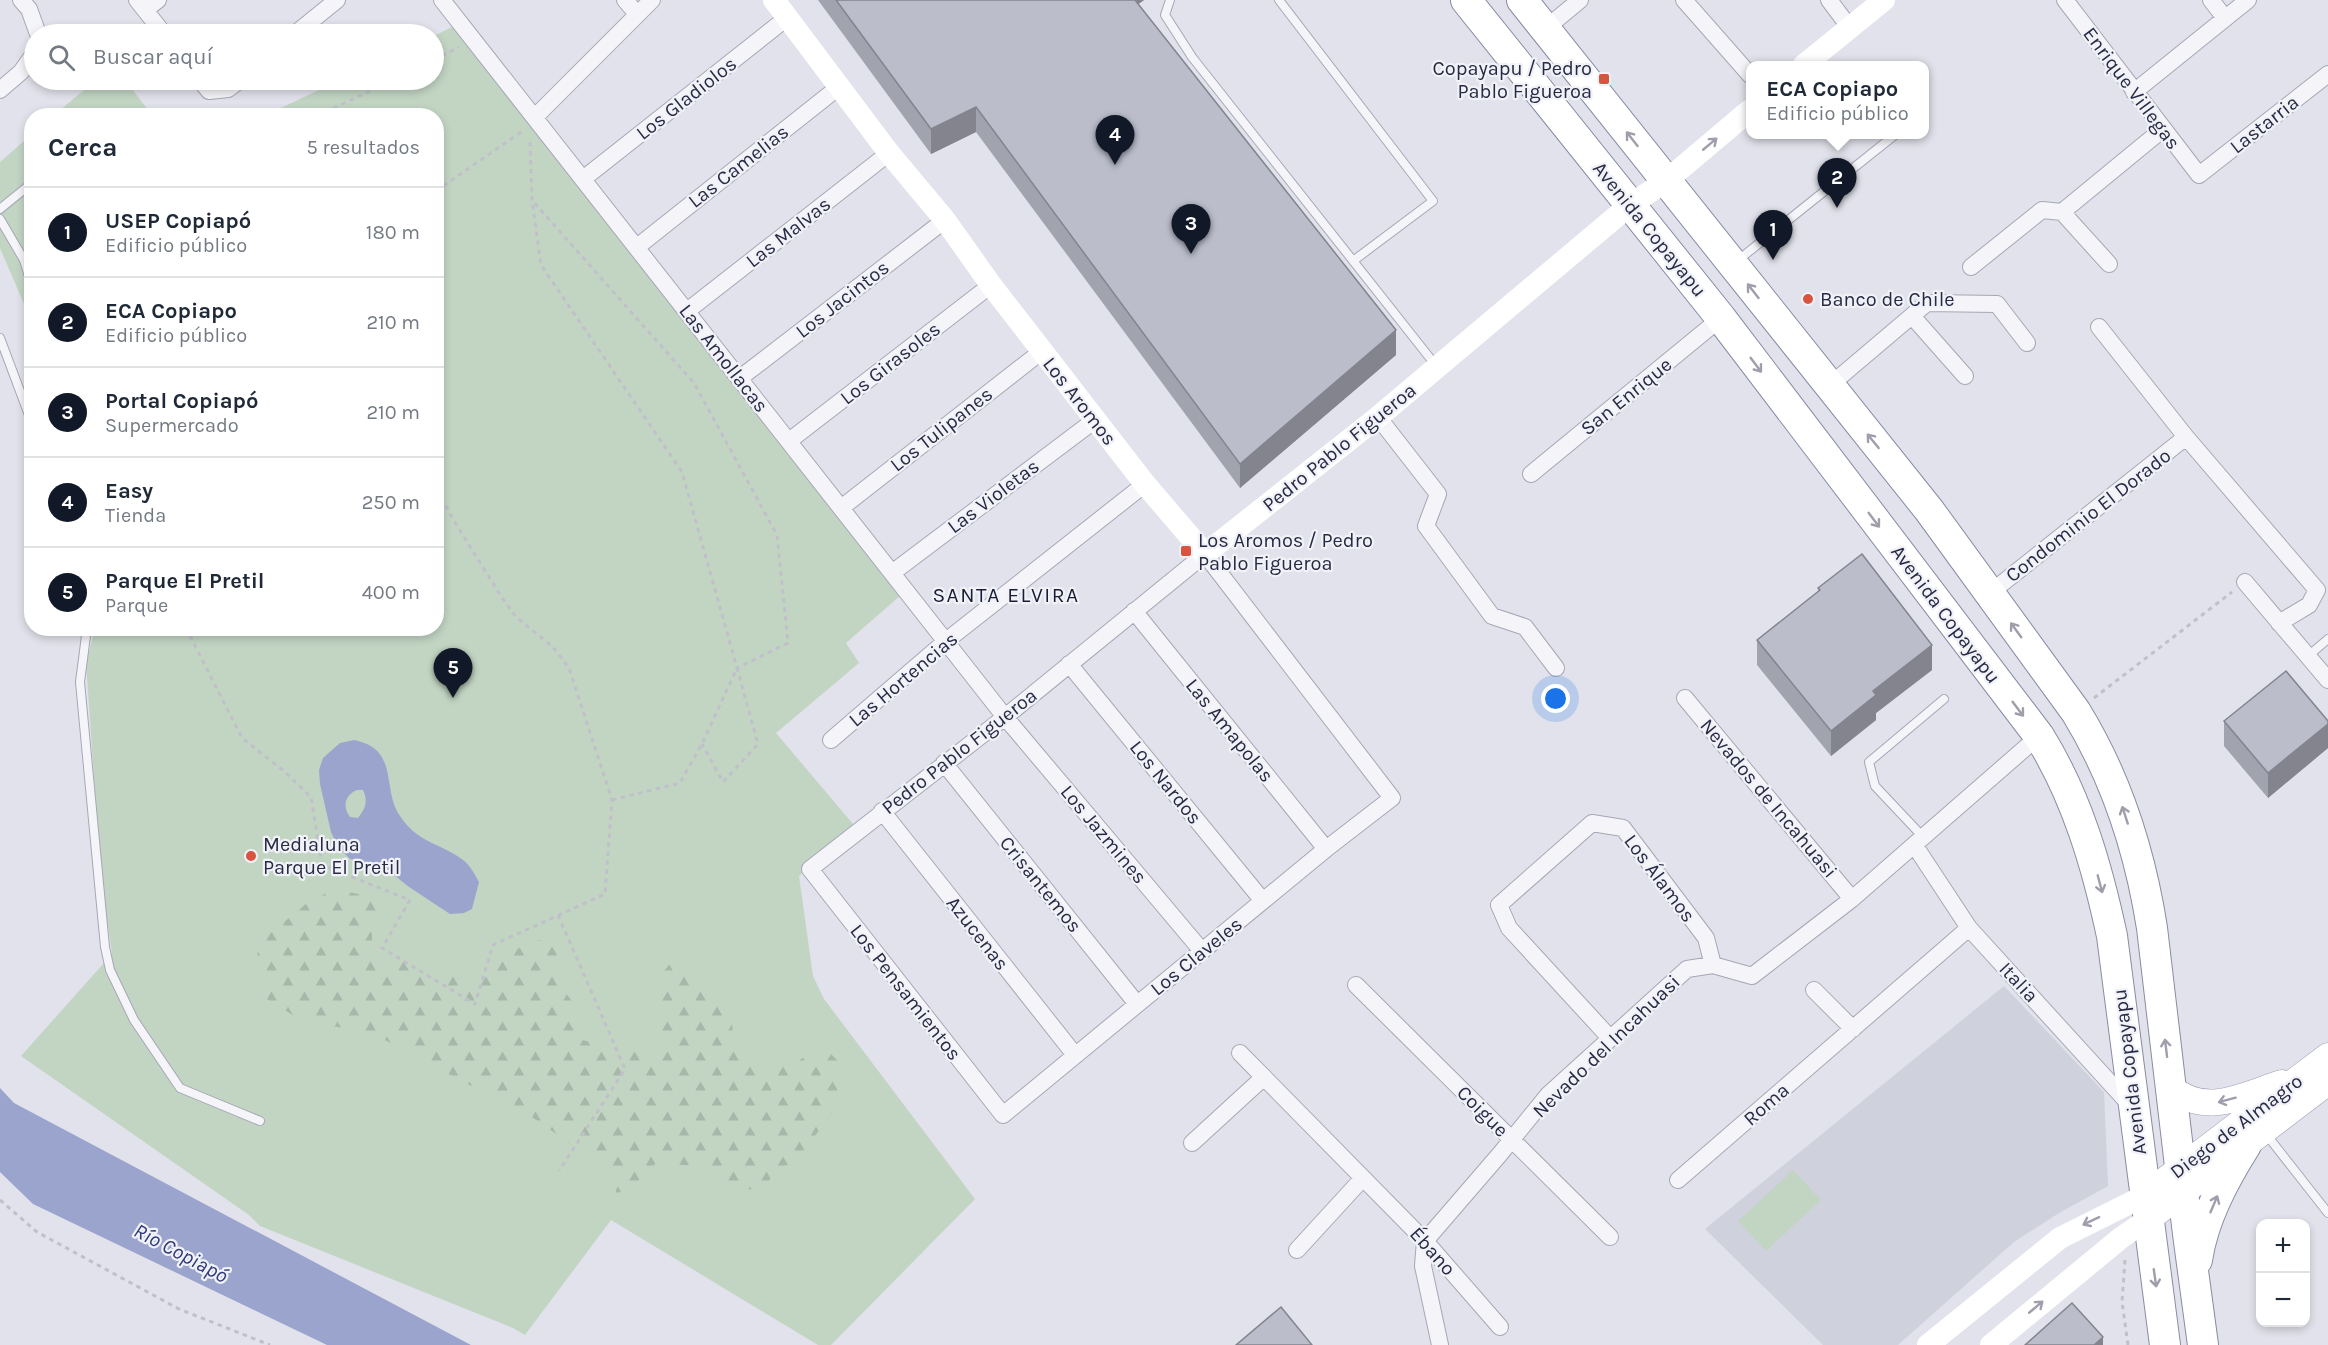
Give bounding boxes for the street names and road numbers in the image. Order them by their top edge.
street label: Enrique Villegas [2078,23,2185,154]
street label: Los Gladiolos [632,52,741,145]
street label: Lastarria [2225,90,2303,158]
street label: Las Camelias [684,120,793,213]
street label: Avenida Copayapu [1588,157,1711,301]
street label: Las Malvas [742,192,835,272]
street label: Los Jacintos [791,256,893,343]
street label: Las Amollacas [674,300,773,417]
street label: Los Girasoles [836,317,945,410]
street label: Los Aromos [1038,353,1121,450]
street label: San Enrique [1576,353,1676,440]
street label: Pedro Pablo Figueroa [1258,378,1421,516]
street label: Los Tulipanes [886,382,997,476]
street label: Condominio El Dorado [2001,444,2175,587]
street label: Las Violetas [943,455,1044,538]
street label: Avenida Copayapu [1886,541,2005,688]
street label: Las Hortencias [844,627,962,732]
street label: Las Amapolas [1181,674,1278,787]
street label: Pedro Pablo Figueroa [877,684,1041,819]
street label: Nevados de Incahuasi [1695,714,1842,883]
street label: Los Nardos [1125,736,1206,829]
street label: Los Jazmines [1056,780,1152,888]
street label: Los Álamos [1619,829,1701,927]
street label: Crisantemos [995,832,1086,937]
street label: Azucenas [942,892,1014,975]
street label: Los Claveles [1146,912,1247,1000]
street label: Los Pensamientos [845,920,966,1065]
street label: Italia [1994,957,2043,1007]
street label: Nevado del Incahuasi [1528,970,1685,1123]
street label: Avenida Copayapu [2108,988,2151,1156]
street label: Diego de Almagro [2166,1069,2307,1184]
street label: Roma [1739,1078,1794,1130]
street label: Coigue [1452,1081,1513,1142]
street label: Ébano [1405,1222,1461,1280]

